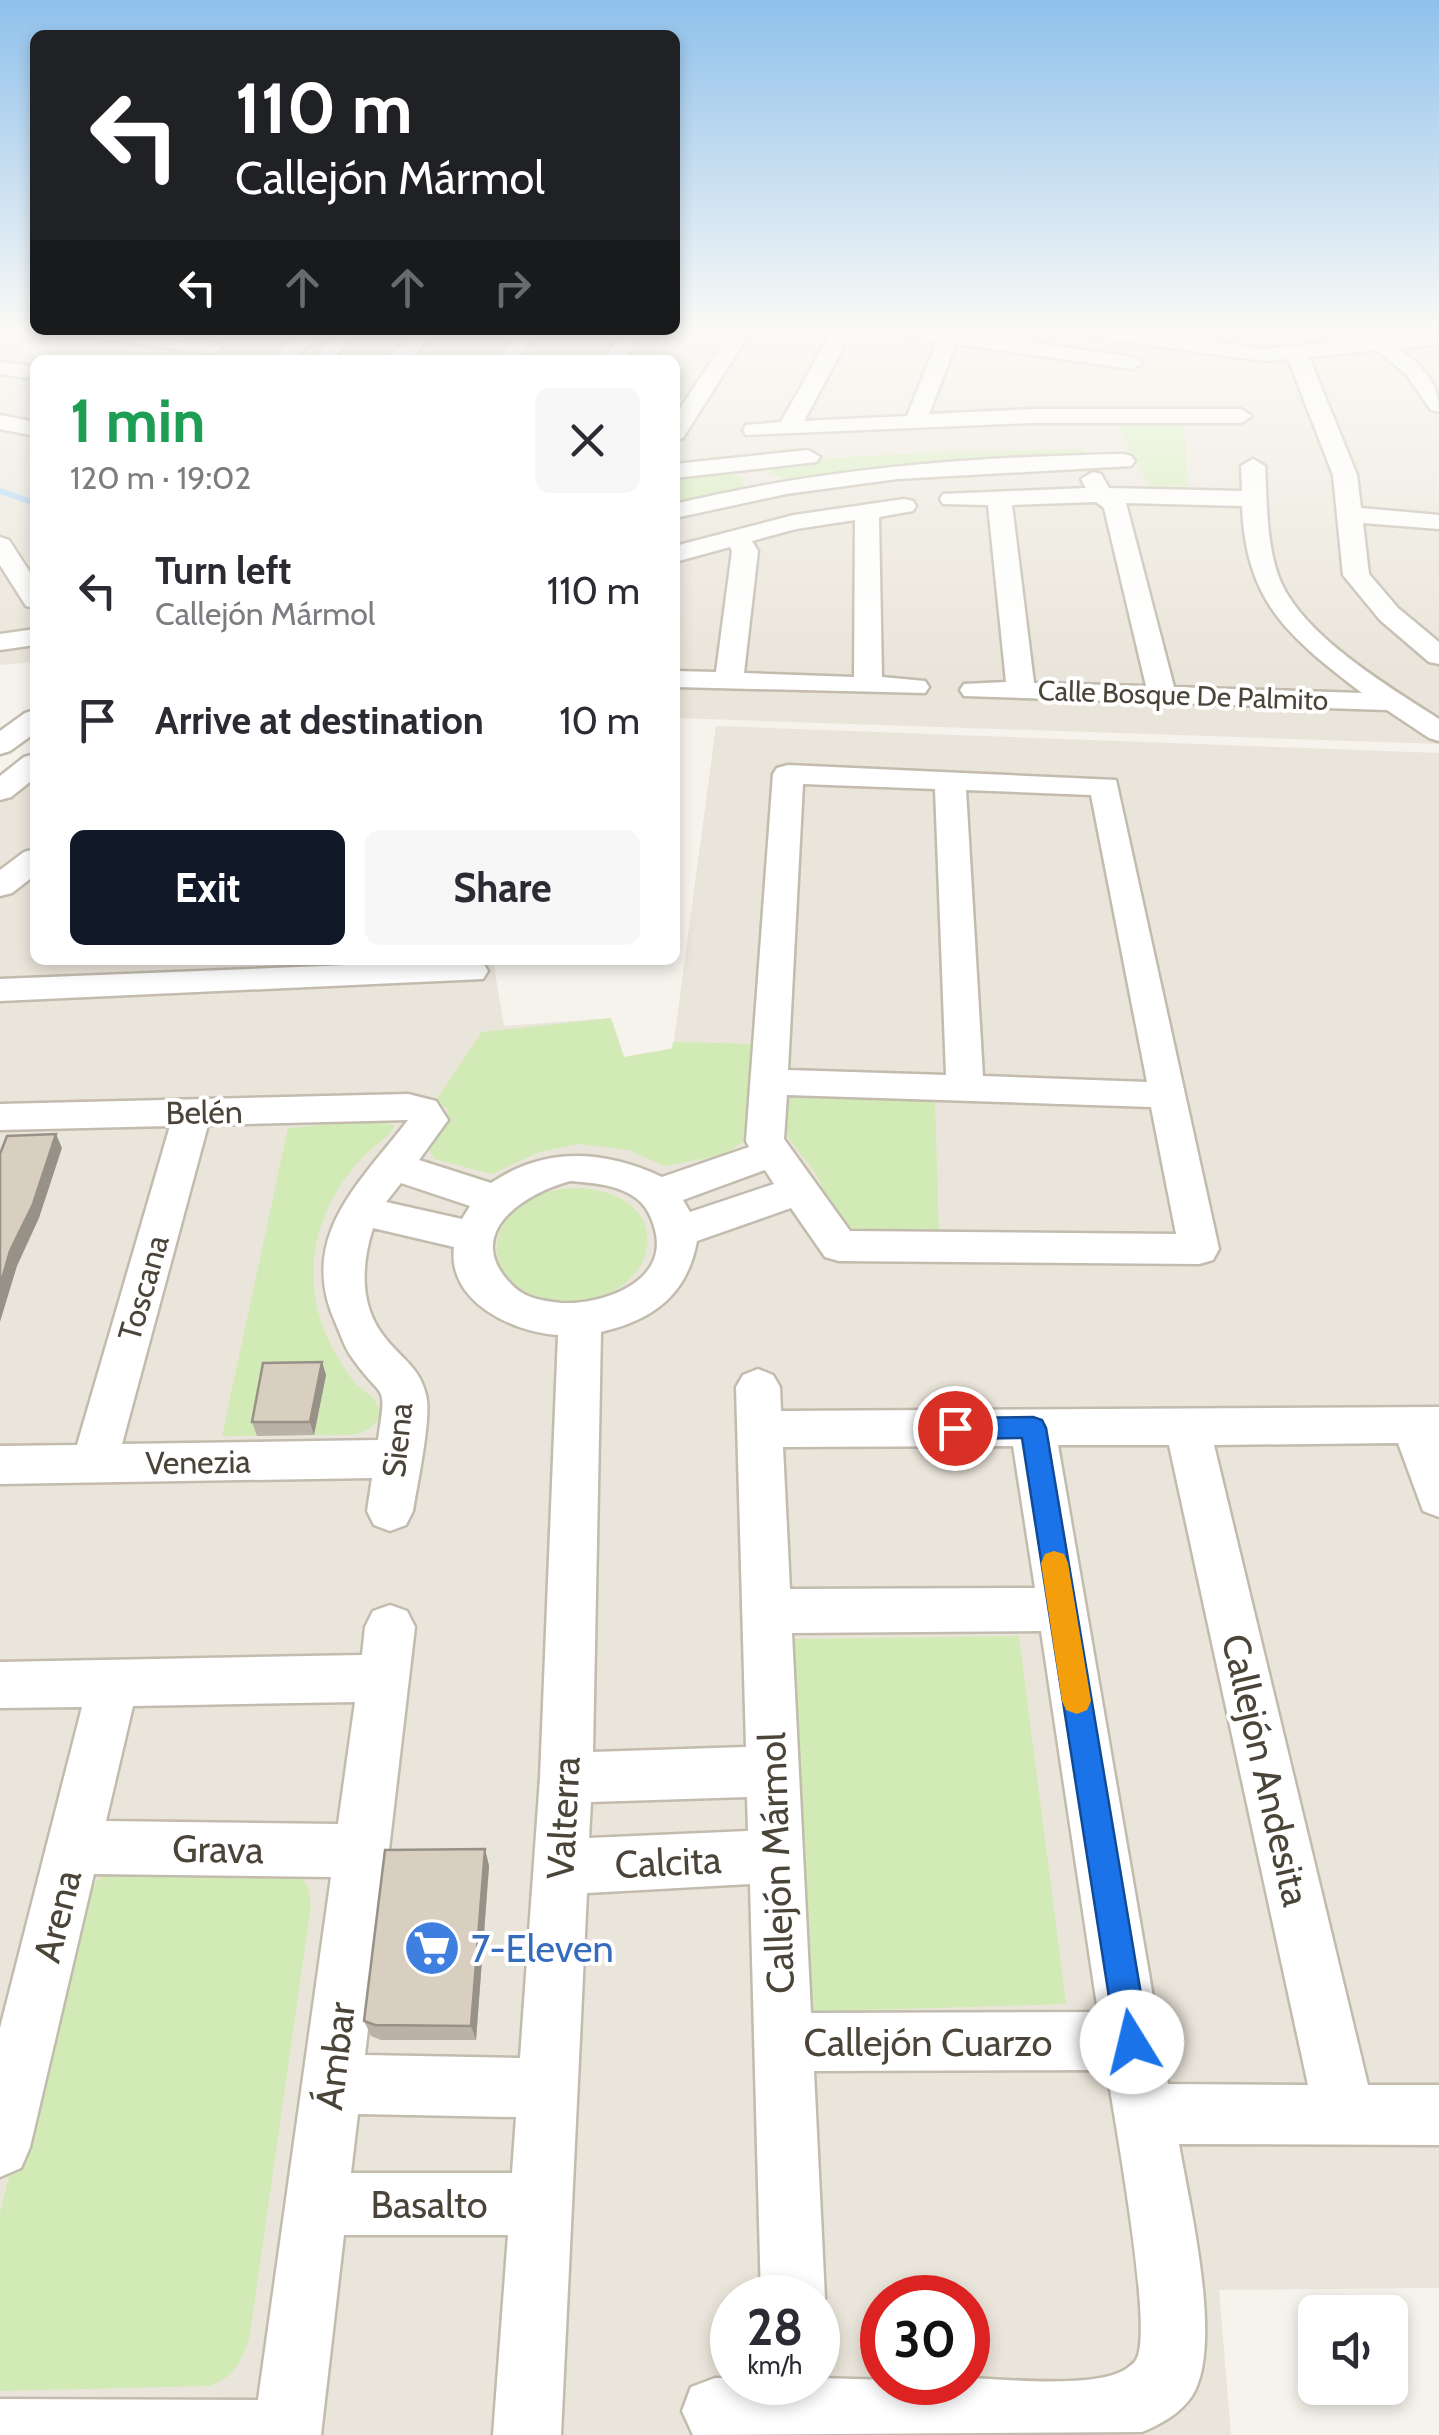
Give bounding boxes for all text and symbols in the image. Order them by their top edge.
text: 110 m [235,65,413,151]
icon: left [70,70,200,200]
text: Callejón Mármol [235,151,545,205]
icon: left [170,260,225,315]
icon: ahead [275,260,330,315]
icon: ahead [380,260,435,315]
icon: right [485,260,540,315]
text: 1 min [70,384,205,457]
button: close [535,388,640,493]
text: 120 m · 19:02 [70,458,251,497]
text: Turn left [155,547,291,594]
icon: left [70,563,125,618]
text: 110 m [547,567,640,614]
text: Callejón Mármol [155,594,375,633]
street label: Calle Bosque De Palmito [1037,673,1329,717]
icon: arrive [70,693,125,748]
text: Arrive at destination [155,697,484,744]
text: 10 m [559,697,640,744]
button: Exit [70,830,345,945]
button: Share [365,830,640,945]
street label: Belén [165,1092,243,1132]
street label: Toscana [109,1230,177,1346]
pin [913,1386,998,1471]
street label: Siena [374,1400,420,1479]
icon: arrive [928,1401,983,1456]
street label: Venezia [145,1442,252,1482]
street label: Callejón Andesita [1212,1629,1320,1911]
street label: Callejón Mármol [748,1731,804,1995]
street label: Valterra [536,1755,590,1881]
street label: Grava [172,1825,264,1873]
street label: Calcita [613,1836,723,1888]
street label: Arena [23,1865,91,1967]
supermarket icon: 7-Eleven [402,1918,462,1978]
place label: 7-Eleven [471,1925,614,1972]
position arrow [1080,1990,1184,2094]
street label: Ámbar [305,1999,365,2113]
street label: Callejón Cuarzo [804,2019,1052,2066]
street label: Basalto [370,2181,488,2228]
speed limit sign: 30 [860,2275,990,2405]
map controls [1298,2295,1408,2405]
button: sound [1298,2295,1408,2405]
text: 28 [747,2297,803,2358]
text: km/h [748,2350,802,2380]

